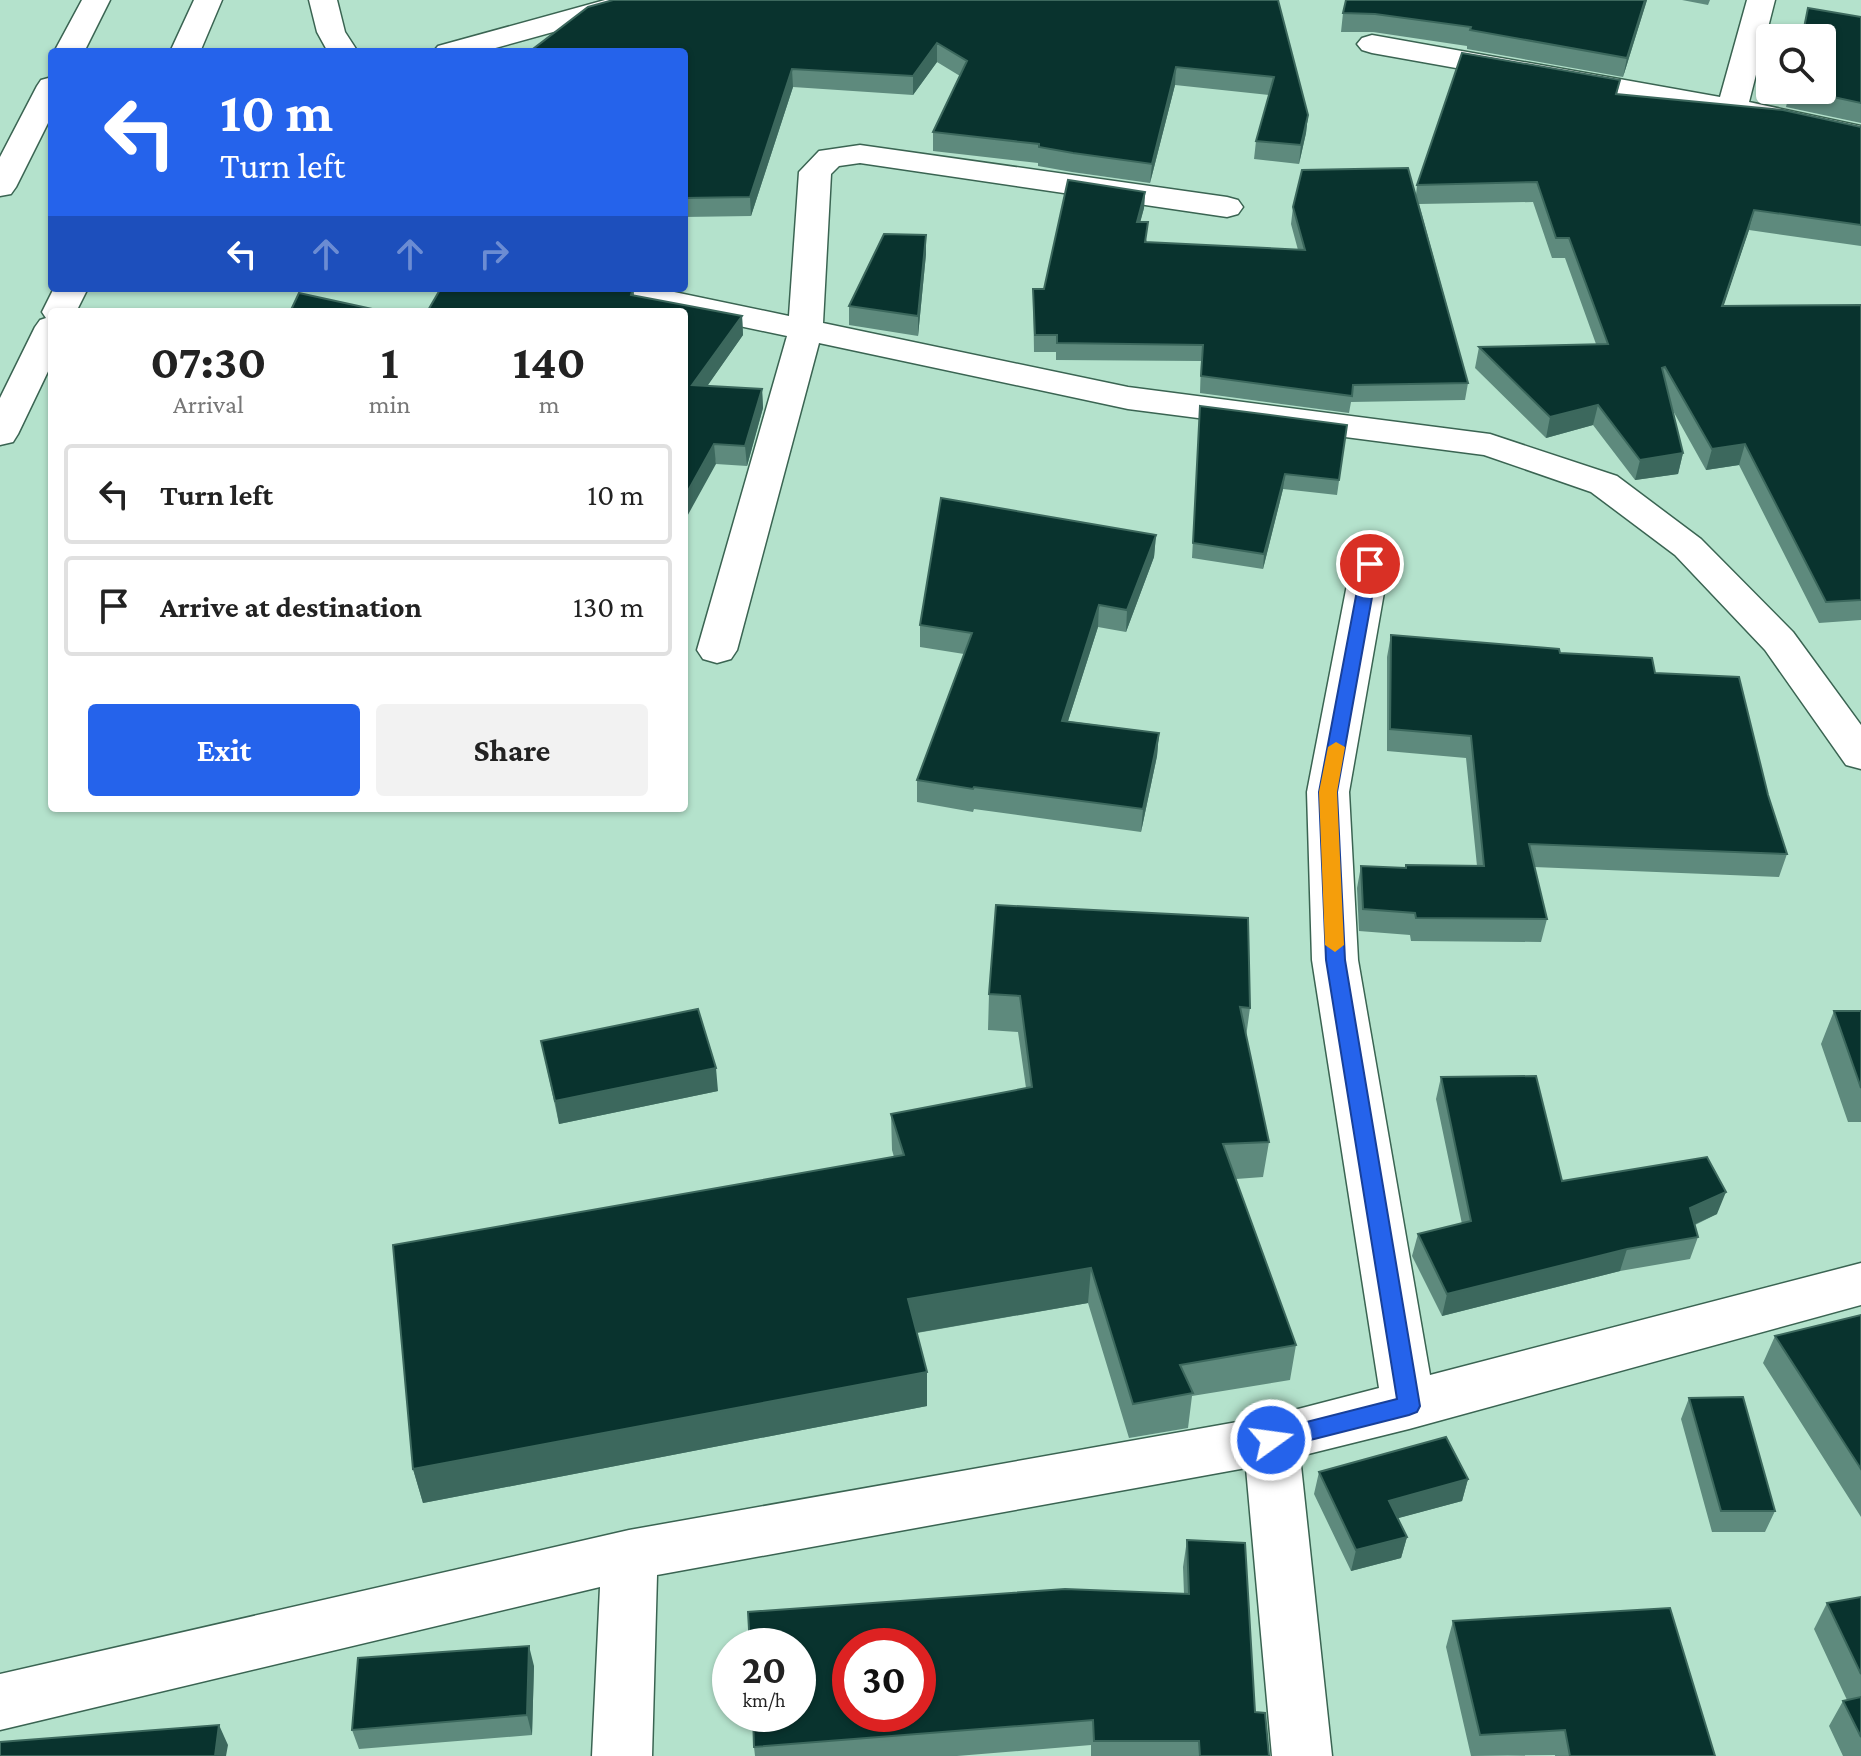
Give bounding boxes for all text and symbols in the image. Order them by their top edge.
map controls [1756,24,1836,104]
button: search [1756,24,1836,104]
icon: left [88,80,192,184]
text: 10 m [220,81,333,143]
text: Turn left [220,146,345,186]
icon: left [220,232,264,276]
icon: ahead [304,232,348,276]
icon: ahead [388,232,432,276]
icon: right [472,232,516,276]
text: 07:30 [150,335,267,388]
text: 1 [381,335,399,388]
text: 140 [513,335,586,388]
text: Arrival [173,390,244,419]
text: min [369,390,410,419]
text: m [539,390,560,419]
icon: left [92,472,136,516]
text: Turn left [160,478,273,511]
text: 10 m [587,478,644,511]
pin [1336,530,1404,598]
icon: arrive [1348,542,1392,586]
icon: arrive [92,584,136,628]
text: Arrive at destination [160,590,422,623]
text: 130 m [573,590,644,623]
button: Exit [88,704,360,796]
button: Share [376,704,648,796]
position arrow [1229,1398,1313,1482]
speed limit sign: 30 [832,1628,936,1732]
text: 20 [742,1647,786,1692]
text: km/h [742,1689,786,1711]

